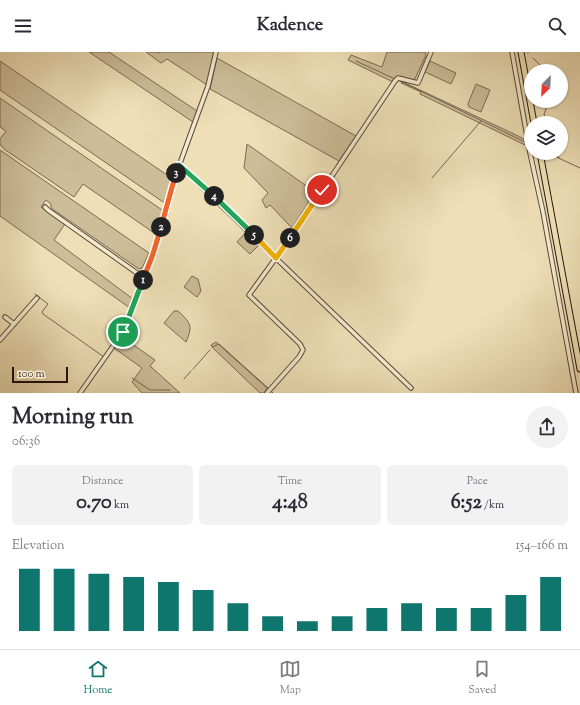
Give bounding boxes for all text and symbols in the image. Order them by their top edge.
text: Kadence [257,13,323,39]
icon: menu [12,15,34,37]
icon: search [546,15,568,37]
north arrow [524,64,568,108]
map controls [524,64,568,160]
button: layers [524,116,568,160]
pin: 3 [166,163,186,183]
text: 3 [174,165,178,181]
pin [305,173,339,207]
icon: check [311,179,333,201]
pin: 4 [204,186,224,206]
text: 4 [211,188,217,204]
pin: 2 [151,217,171,237]
text: 2 [158,219,164,235]
pin: 5 [244,225,264,245]
text: 5 [252,227,256,243]
pin: 6 [280,228,300,248]
text: 6 [287,230,293,246]
pin: 1 [133,270,153,290]
text: 1 [141,272,145,288]
pin [106,315,140,349]
icon: arrive [112,321,134,343]
scale bar [12,365,68,384]
text: 100 m [18,366,45,382]
text: Morning run [12,402,134,434]
button: share [526,406,568,448]
text: 06:36 [12,433,40,451]
text: Distance [82,473,123,489]
text: Time [278,473,302,489]
text: Pace [467,473,488,489]
text: 0.70 [76,489,112,518]
text: 4:48 [272,489,308,518]
text: 6:52 [451,489,482,518]
text: km [112,497,129,513]
text: /km [482,497,504,513]
text: Elevation [12,537,65,555]
text: 154–166 m [515,537,568,555]
tab: Home [83,658,112,698]
tab: Map [279,658,301,698]
tab: Saved [468,658,497,698]

